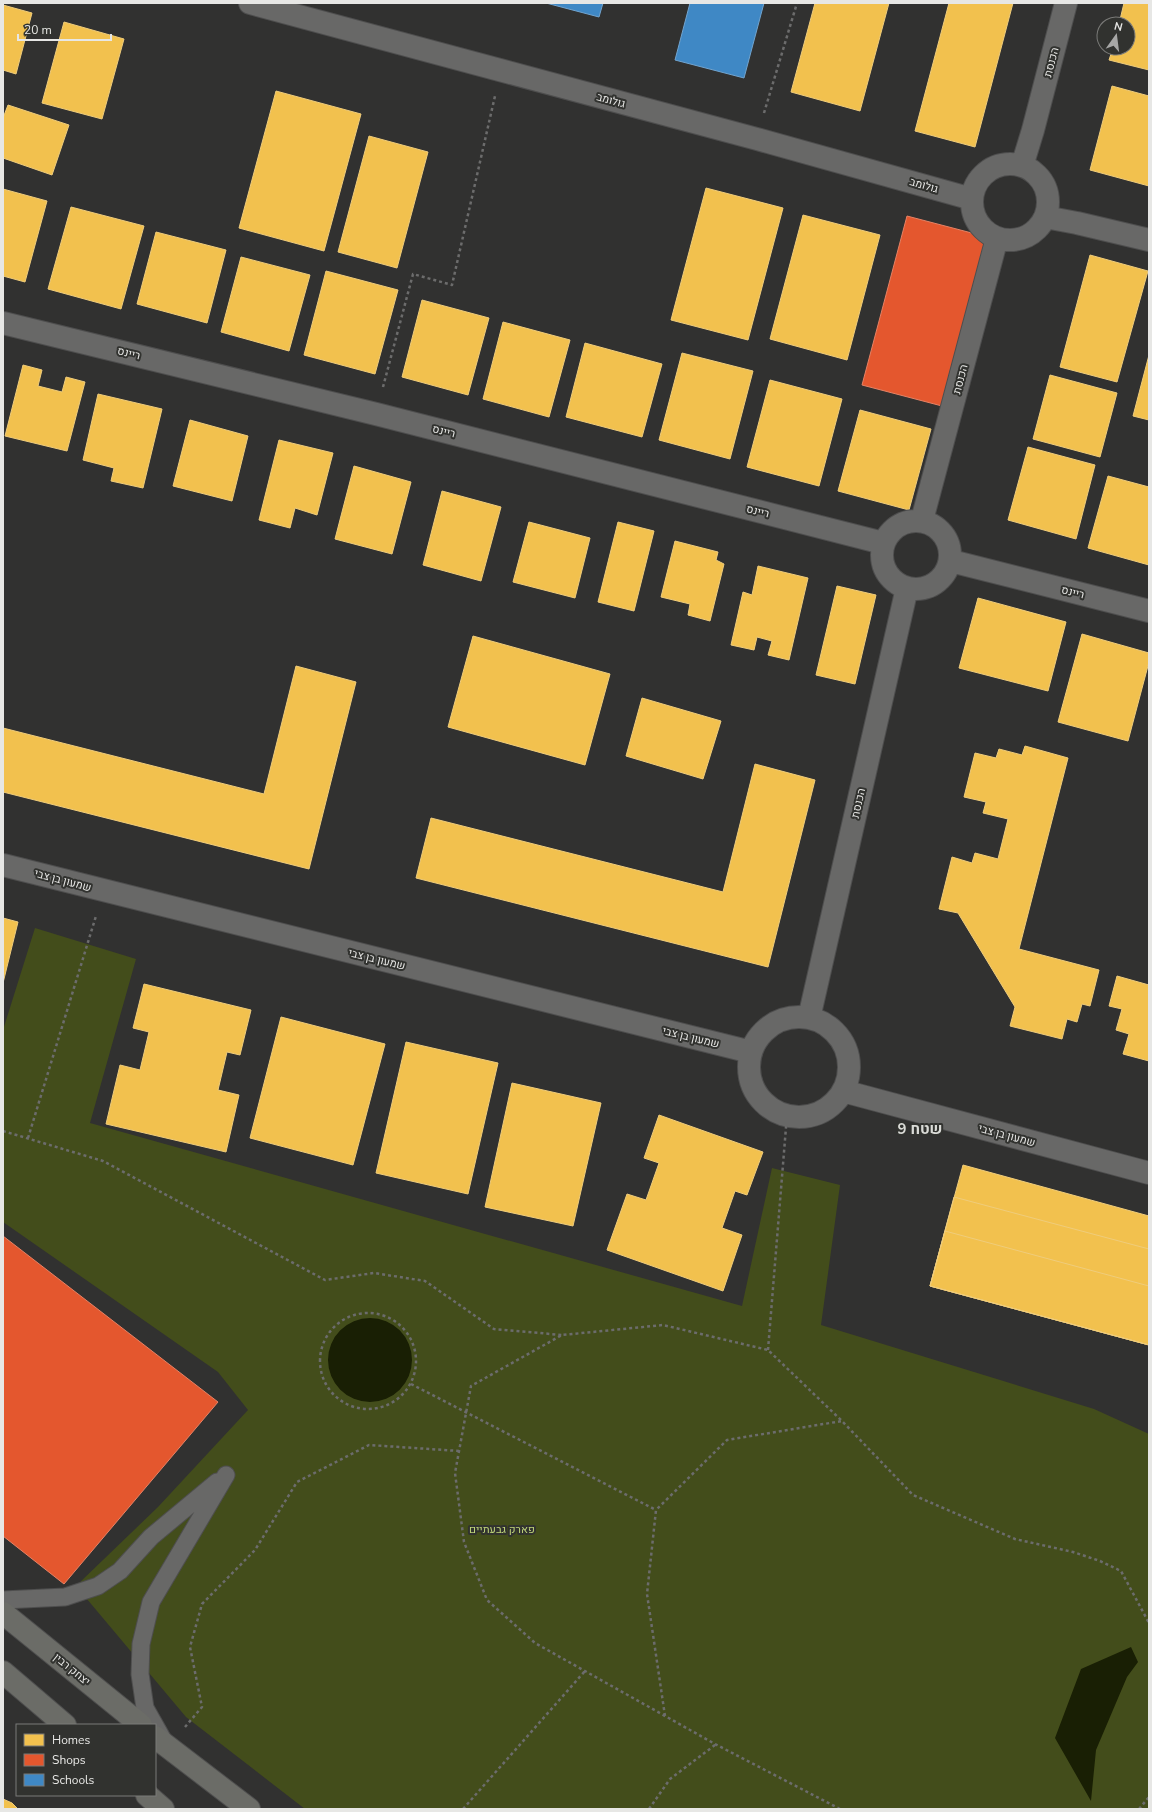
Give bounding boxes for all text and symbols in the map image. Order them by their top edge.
scale bar [18,16,111,42]
north arrow [1096,16,1136,56]
text: N [1112,19,1124,35]
text: 20 m [24,22,52,38]
street label: הכנסת [1040,46,1063,79]
street label: גולומב [595,89,627,112]
street label: גולומב [908,174,940,197]
street label: ריינס [116,343,142,364]
street label: הכנסת [949,363,972,396]
street label: ריינס [431,421,457,442]
street label: ריינס [745,501,771,522]
street label: ריינס [1060,582,1086,603]
street label: הכנסת [848,787,869,820]
street label: שמעון בן צבי [33,866,93,895]
street label: שמעון בן צבי [347,945,407,974]
street label: שמעון בן צבי [661,1023,721,1052]
district label: שטח 9 [898,1119,942,1139]
street label: שמעון בן צבי [977,1121,1037,1150]
park label: פארק גבעתיים [469,1522,535,1537]
street label: יצחק רבין [50,1650,93,1689]
legend [16,1724,156,1796]
text: Homes [52,1732,90,1748]
text: Shops [52,1752,86,1768]
text: Schools [52,1772,95,1788]

